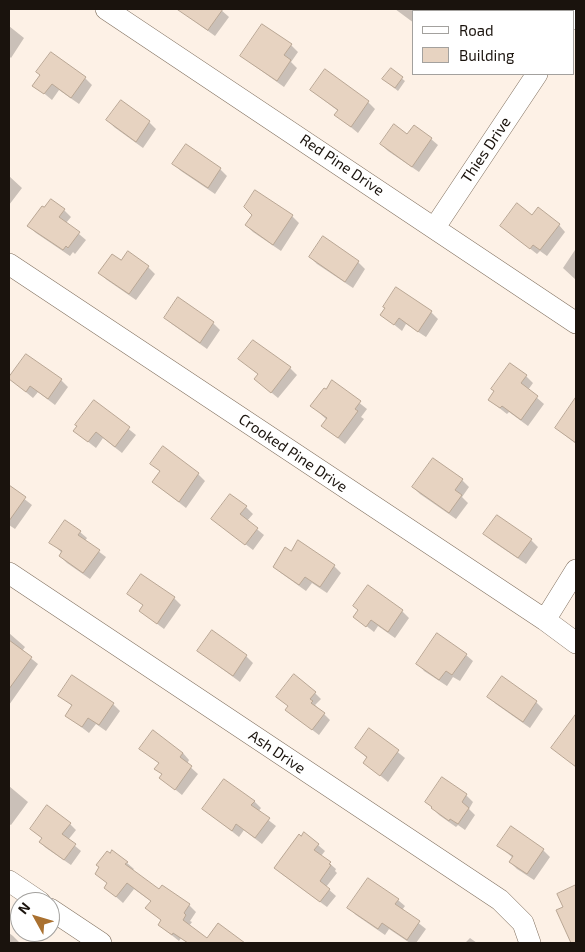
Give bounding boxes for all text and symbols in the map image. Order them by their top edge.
legend [412,10,575,75]
text: Road [459,21,494,39]
text: Building [459,46,514,64]
street label: Thies Drive [457,114,515,186]
street label: Red Pine Drive [297,130,387,200]
street label: Crooked Pine Drive [235,410,351,496]
street label: Ash Drive [245,726,309,778]
north arrow [10,892,60,942]
text: N [14,899,34,917]

